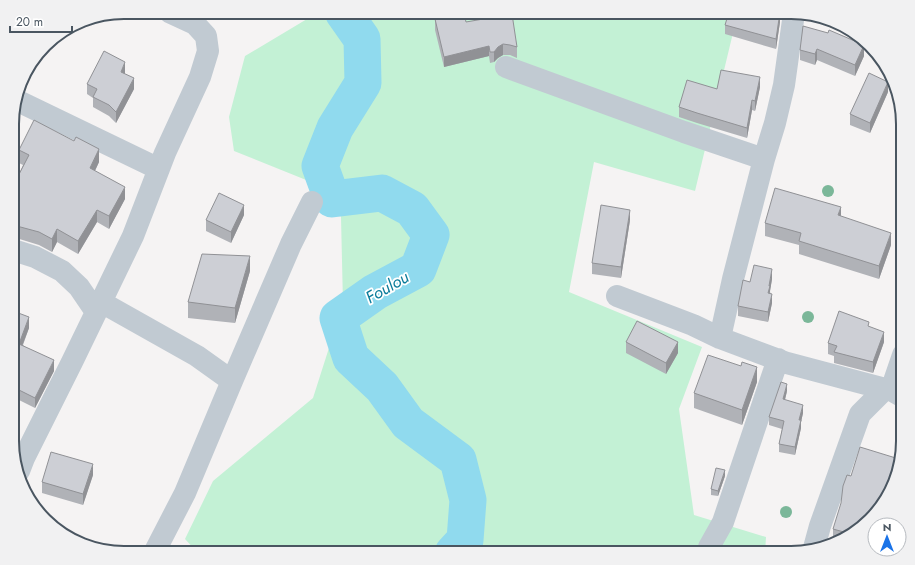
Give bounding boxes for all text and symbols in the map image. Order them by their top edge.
scale bar [10,8,72,34]
text: 20 m [16,13,43,31]
water label: Foulou [361,265,414,309]
north arrow [867,517,907,557]
text: N [883,519,891,535]

